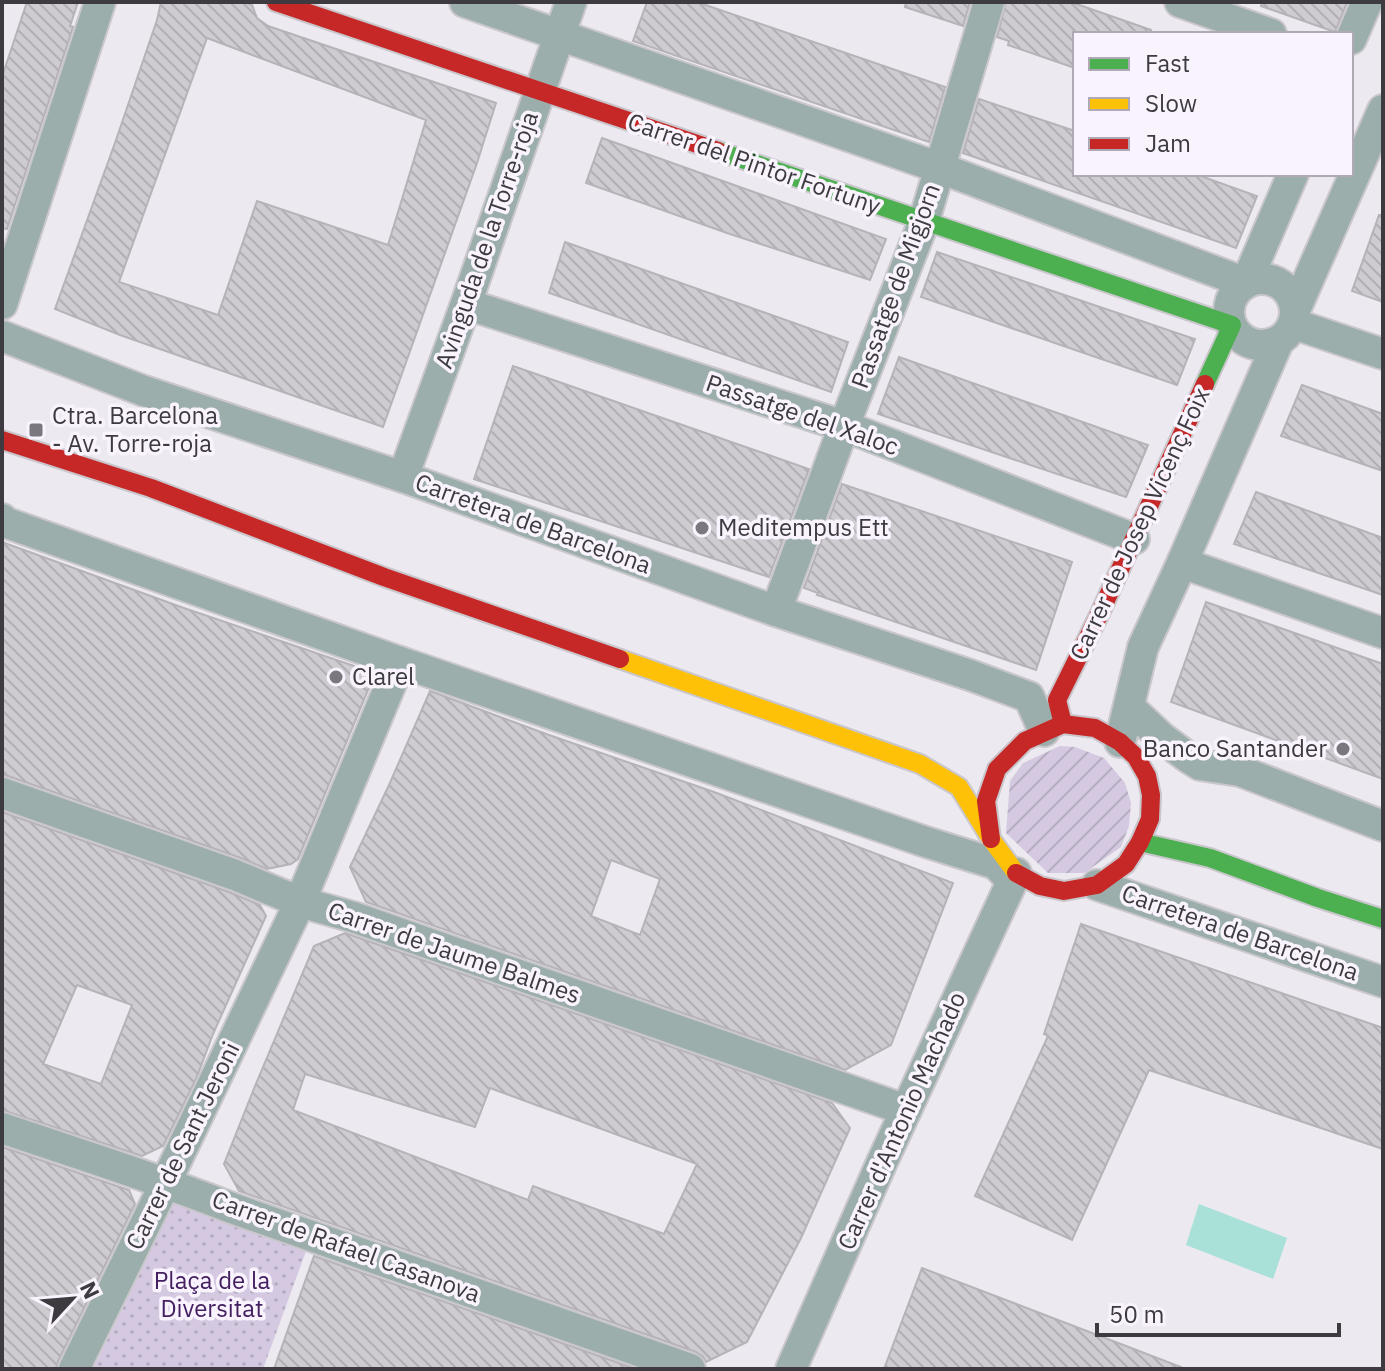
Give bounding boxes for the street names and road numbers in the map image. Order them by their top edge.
street label: Carrer del Pintor Fortuny [624,105,885,221]
street label: Avinguda de la Torre-roja [427,107,545,372]
street label: Passatge de Migjorn [843,179,947,393]
street label: Passatge del Xaloc [702,366,903,462]
street label: Carrer de Josep Vicenç Foix [1062,382,1216,665]
street label: Carretera de Barcelona [411,466,656,581]
street label: Carretera de Barcelona [1118,876,1363,988]
street label: Carrer de Jaume Balmes [324,894,585,1010]
street label: Carrer d'Antonio Machado [830,987,972,1255]
street label: Carrer de Sant Jeroni [118,1036,246,1255]
street label: Carrer de Rafael Casanova [208,1183,485,1310]

